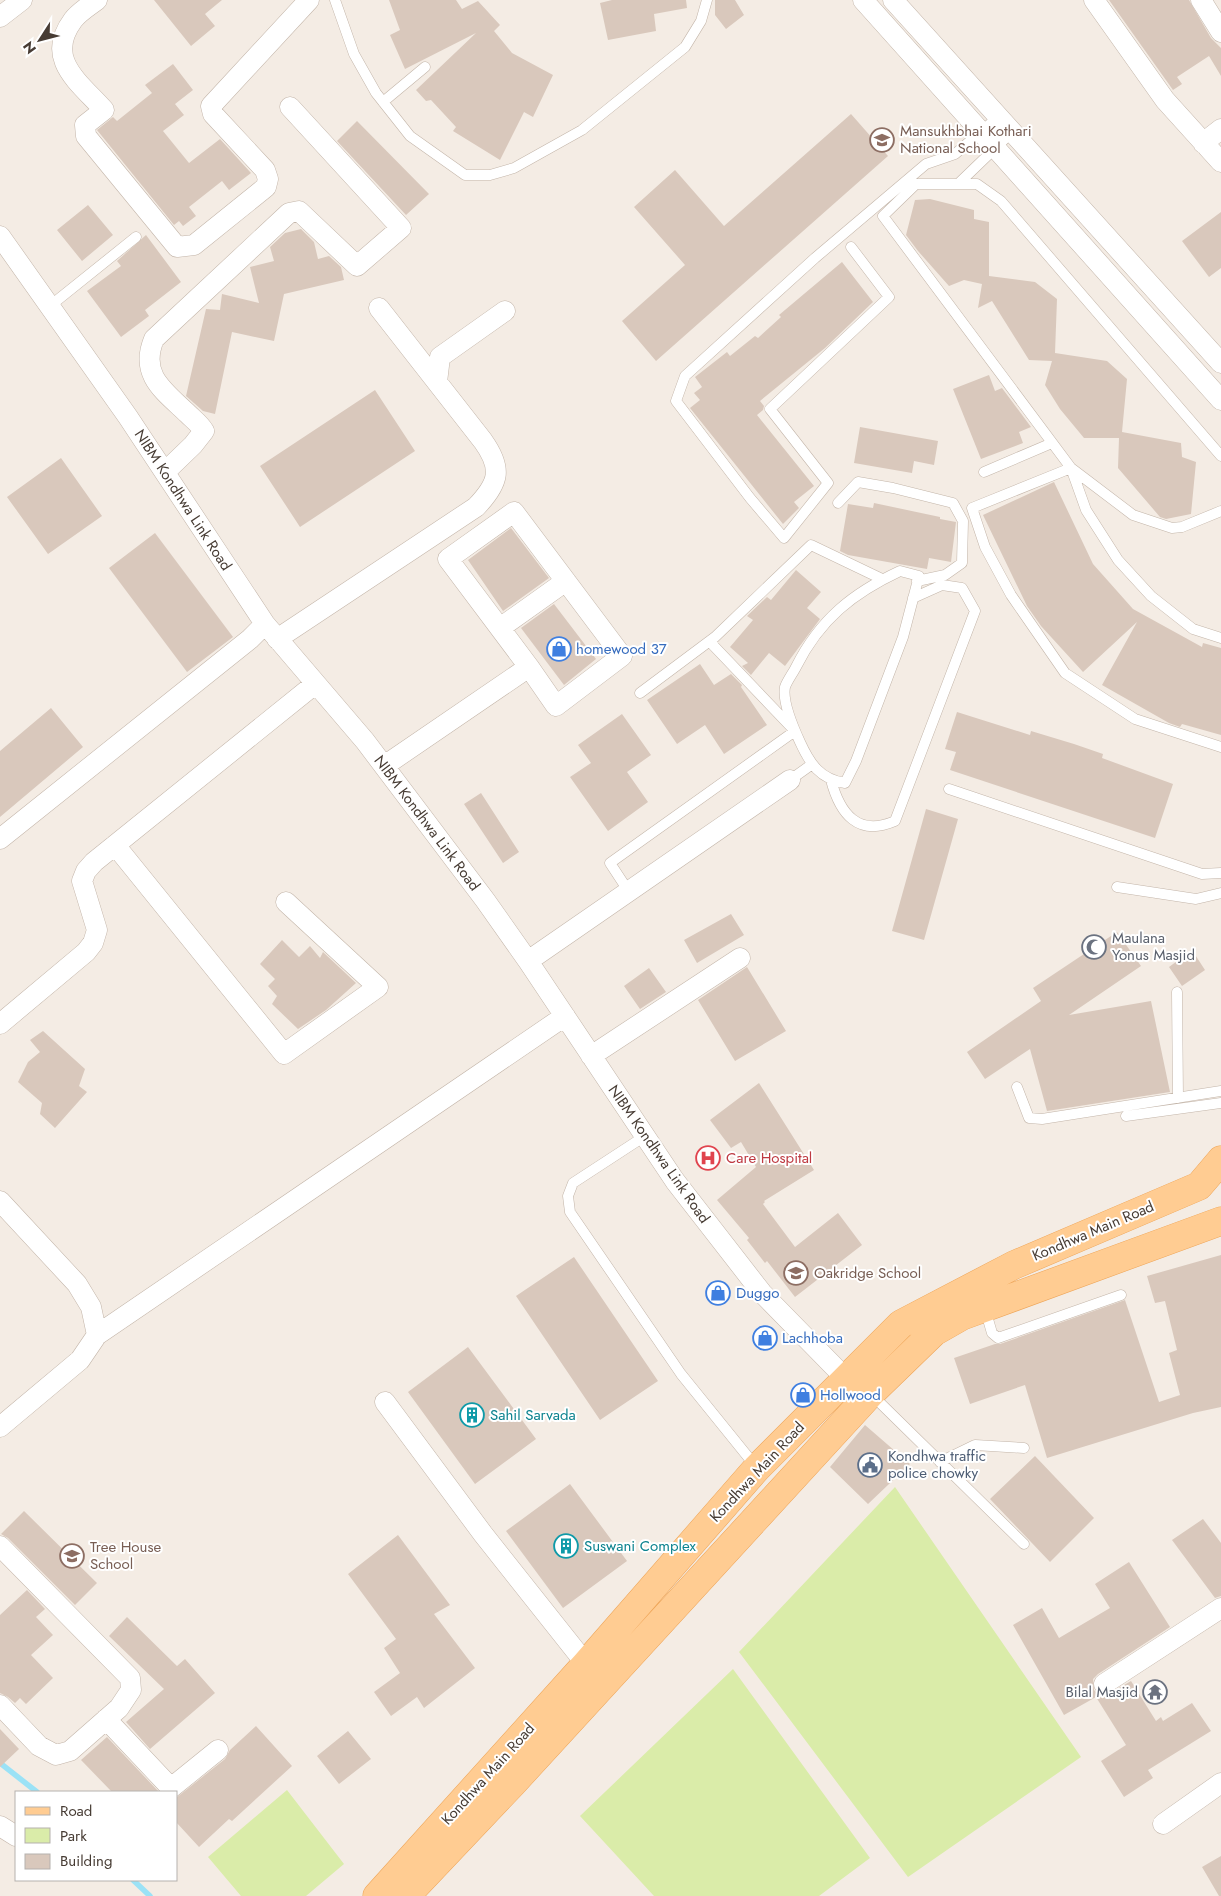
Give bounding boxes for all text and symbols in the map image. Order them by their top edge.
north arrow [15,15,65,65]
text: N [18,37,41,58]
place label: Mansukhbhai Kothari National School [900,120,1032,159]
school or university icon: Mansukhbhai Kothari National School [869,127,895,153]
street label: NIBM Kondhwa Link Road [129,425,237,575]
shop icon: homewood 37 [546,636,572,662]
place label: homewood 37 [576,638,667,660]
street label: NIBM Kondhwa Link Road [369,751,485,895]
place label: Maulana Yonus Masjid [1112,927,1195,966]
mosque icon: Maulana Yonus Masjid [1081,934,1107,960]
street label: NIBM Kondhwa Link Road [603,1080,715,1228]
hospital icon: Care Hospital [695,1145,721,1171]
place label: Care Hospital [726,1147,812,1169]
street label: Kondhwa Main Road [1029,1195,1157,1267]
school or university icon: Oakridge School [783,1260,809,1286]
place label: Oakridge School [814,1262,921,1284]
shop icon: Duggo [705,1280,731,1306]
place label: Duggo [736,1282,779,1304]
shop icon: Lachhoba [752,1325,778,1351]
place label: Lachhoba [782,1327,843,1349]
shop icon: Hollwood [790,1382,816,1408]
place label: Hollwood [820,1384,881,1406]
building icon: Sahil Sarvada [459,1402,485,1428]
place label: Sahil Sarvada [490,1404,576,1426]
street label: Kondhwa Main Road [705,1417,809,1527]
place label: Kondhwa traffic police chowky [888,1445,986,1484]
public building icon: Kondhwa traffic police chowky [857,1452,883,1478]
building icon: Suswani Complex [553,1533,579,1559]
place label: Suswani Complex [584,1535,696,1557]
place label: Tree House School [90,1536,161,1575]
school or university icon: Tree House School [59,1543,85,1569]
temple icon: Bilal Masjid [1142,1679,1168,1705]
place label: Bilal Masjid [1066,1681,1138,1703]
street label: Kondhwa Main Road [436,1718,540,1830]
legend [15,1791,178,1881]
text: Road [60,1800,92,1822]
text: Park [60,1825,87,1847]
text: Building [60,1850,112,1872]

